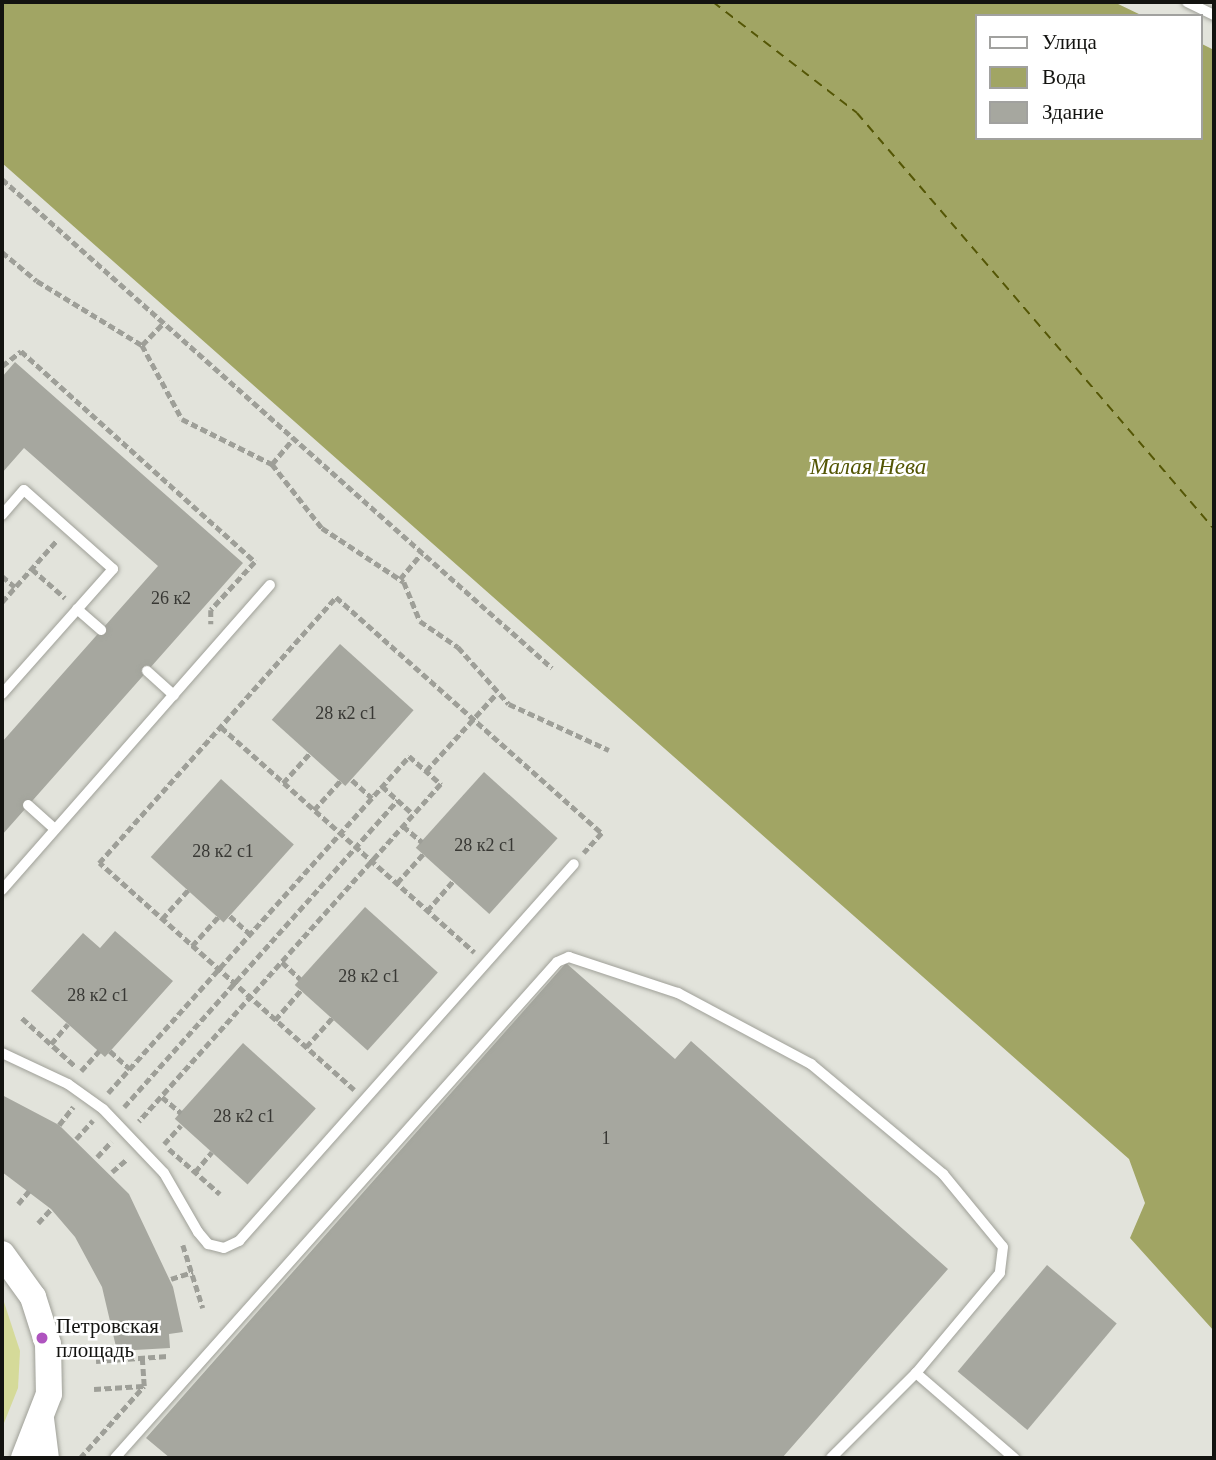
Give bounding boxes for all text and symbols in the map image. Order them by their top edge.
legend [974,14,1202,140]
text: Улица [1042,30,1097,54]
text: Вода [1042,65,1086,89]
text: Здание [1042,100,1104,124]
water label: Малая Нева [810,453,926,481]
house number: 26 к2 [151,587,191,609]
house number: 28 к2 с1 [315,702,377,724]
house number: 28 к2 с1 [454,834,516,856]
house number: 28 к2 с1 [192,840,254,862]
house number: 28 к2 с1 [338,965,400,987]
house number: 28 к2 с1 [67,984,129,1006]
house number: 28 к2 с1 [213,1105,275,1127]
house number: 1 [602,1127,610,1149]
place label: Петровская площадь [56,1313,159,1363]
marker: Петровская площадь [34,1330,50,1346]

